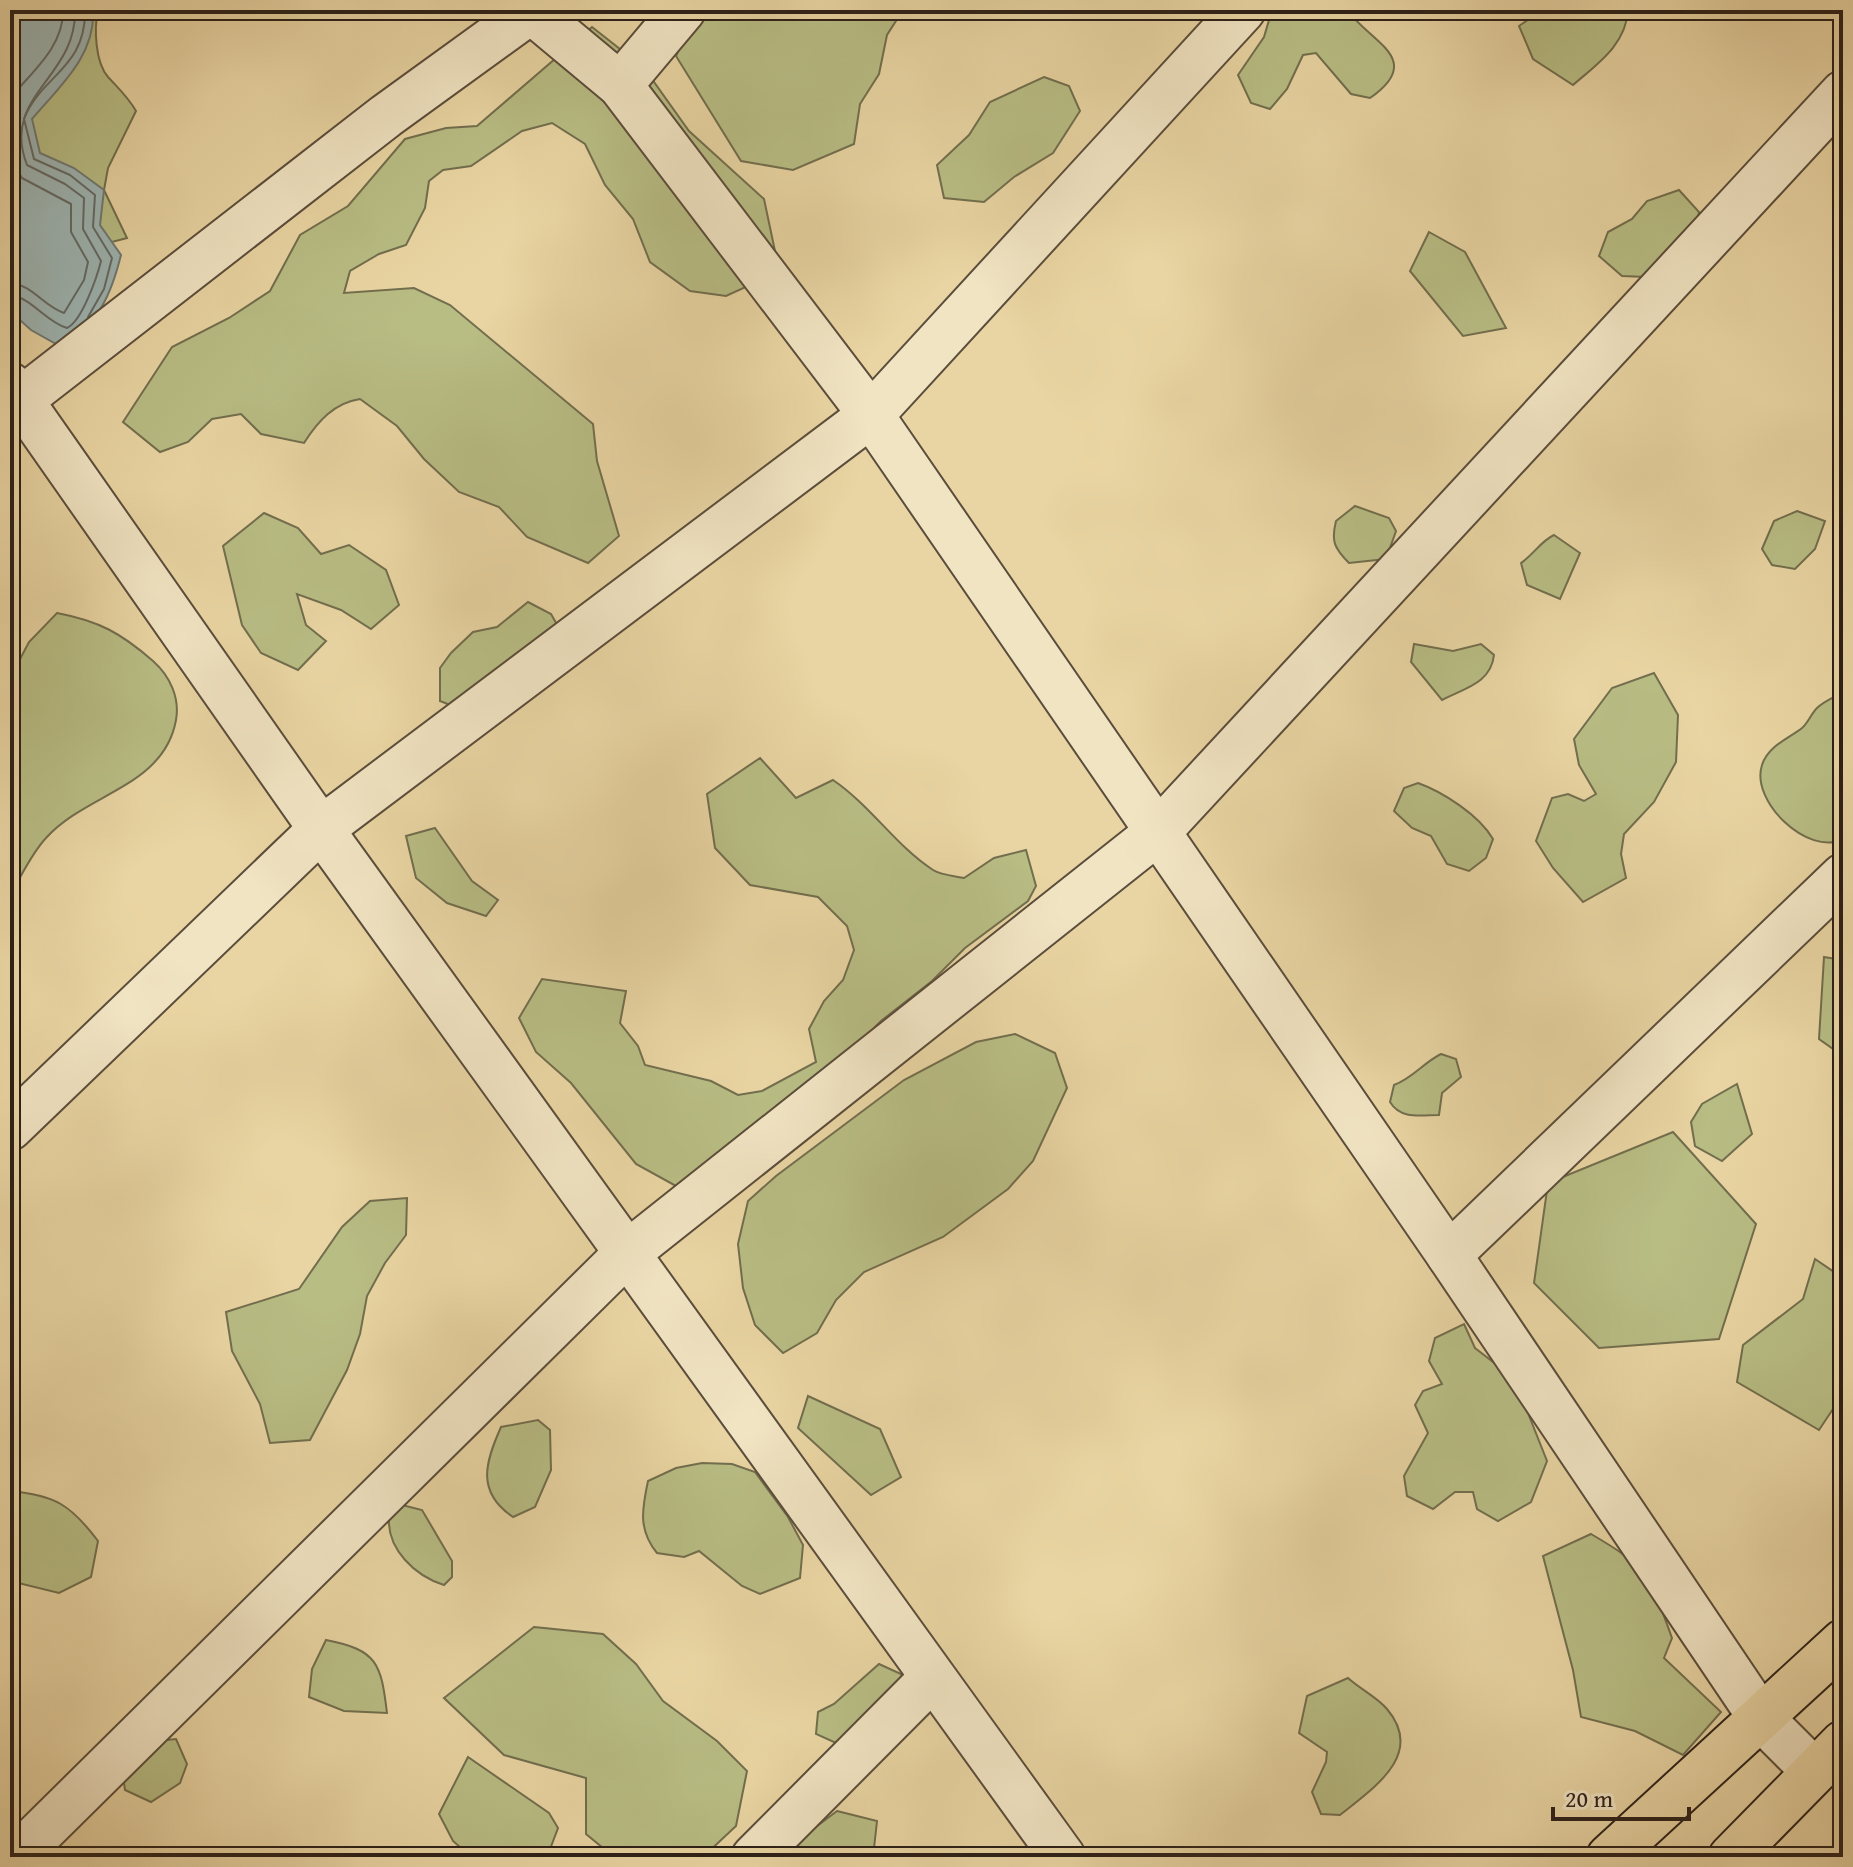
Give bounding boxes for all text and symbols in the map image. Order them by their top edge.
scale bar [1553,1771,1689,1821]
text: 20 m [1565,1781,1613,1816]

